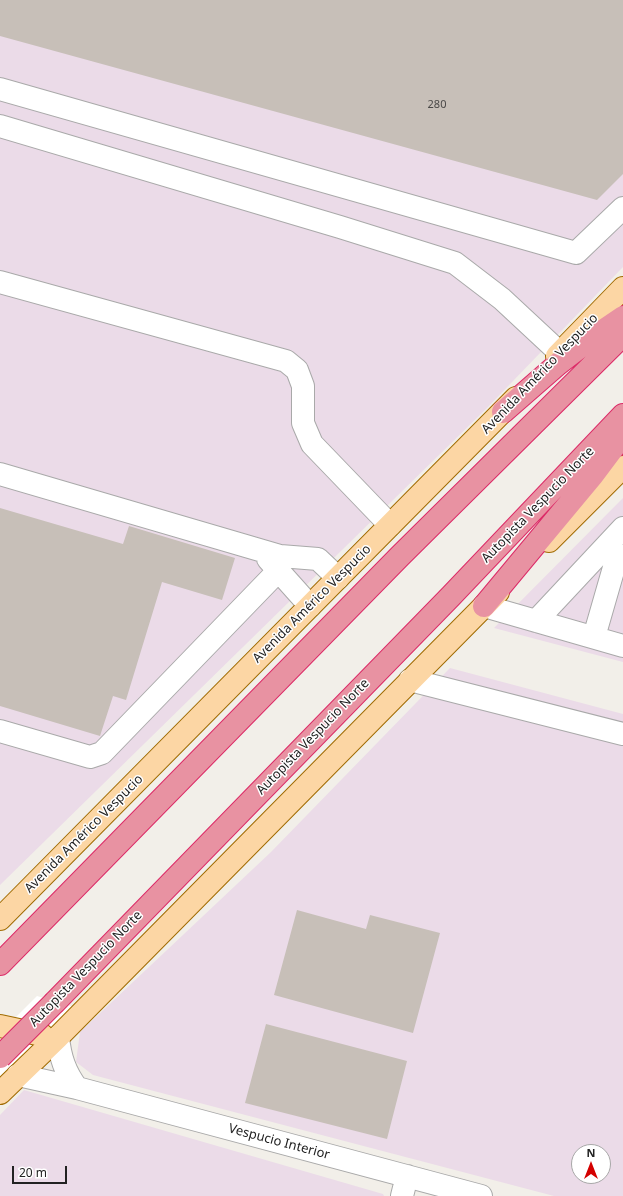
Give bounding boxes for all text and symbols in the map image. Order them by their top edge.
house number: 280 [428,98,446,112]
street label: Avenida Américo Vespucio [479,311,601,437]
street label: Autopista Vespucio Norte [479,444,597,566]
street label: Avenida Américo Vespucio [250,542,374,666]
street label: Autopista Vespucio Norte [254,676,372,798]
street label: Avenida Américo Vespucio [22,772,146,896]
street label: Autopista Vespucio Norte [27,908,145,1030]
street label: Vespucio Interior [227,1121,331,1163]
north arrow [571,1144,611,1184]
text: N [587,1145,595,1160]
scale bar [14,1158,69,1184]
text: 20 m [19,1164,47,1181]

